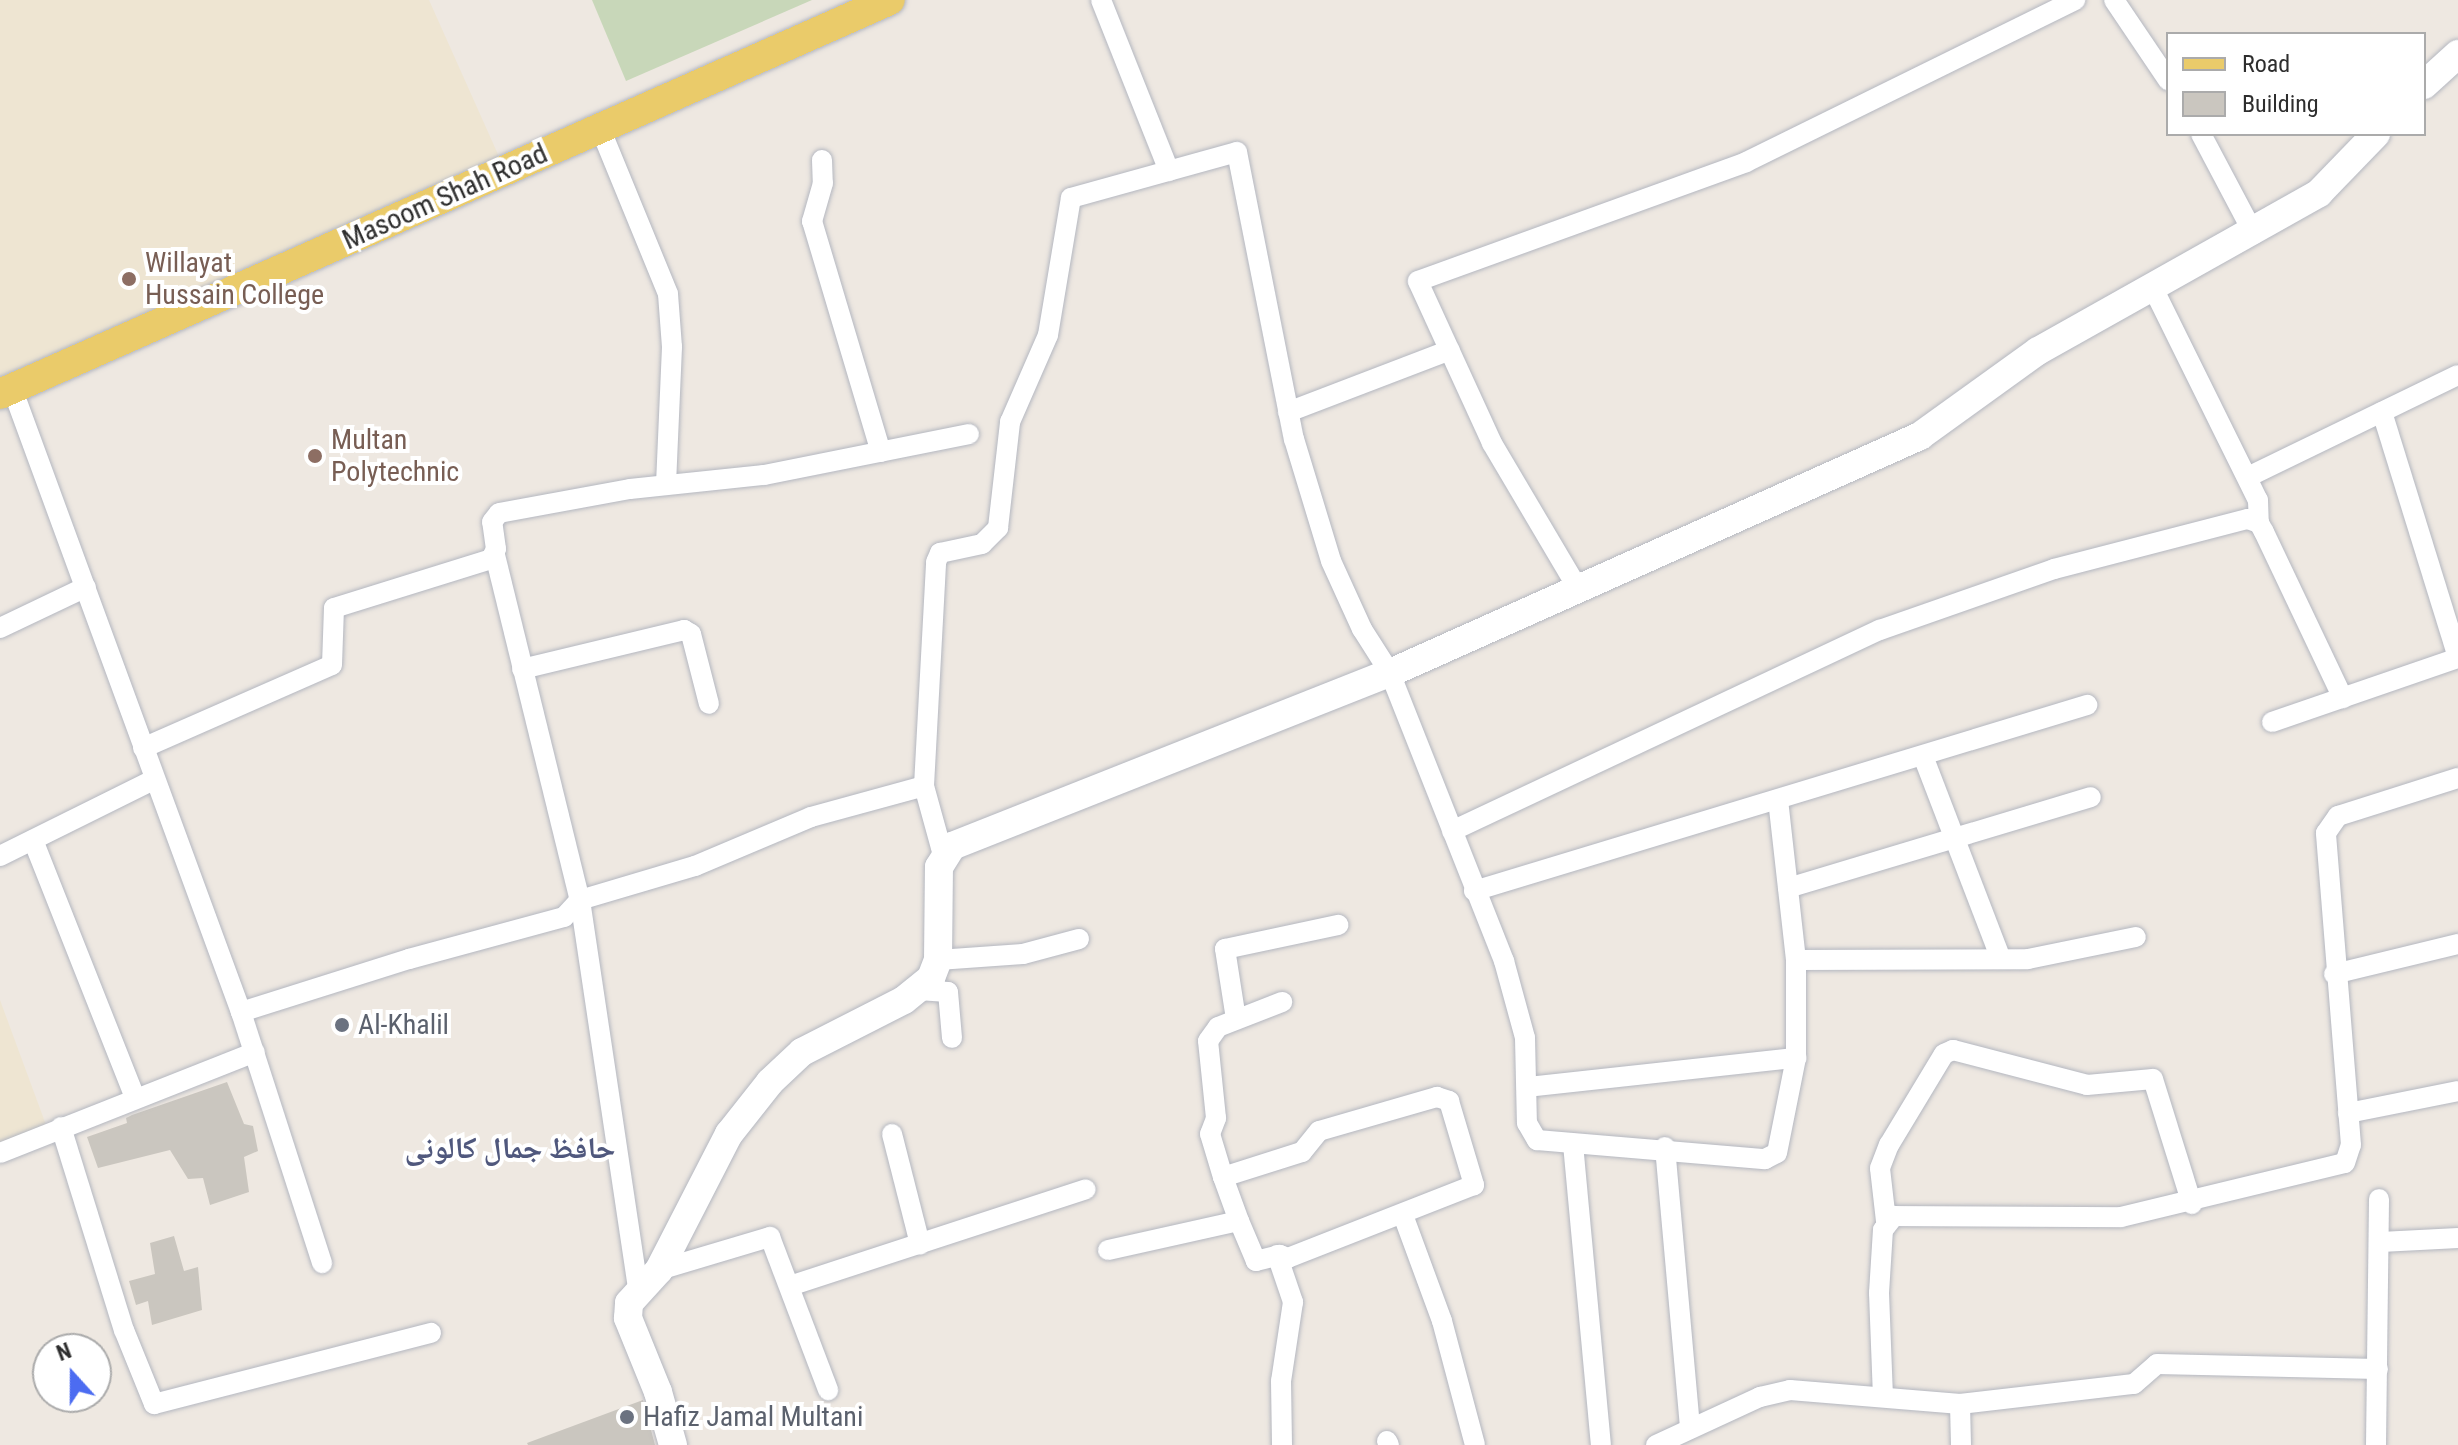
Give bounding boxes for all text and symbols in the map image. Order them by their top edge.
legend [2166,32,2426,136]
text: Road [2242,50,2290,78]
text: Building [2242,90,2319,118]
street label: Masoom Shah Road [337,137,553,257]
place label: Willayat Hussain College [145,246,324,312]
marker: Willayat Hussain College [120,270,138,288]
place label: Multan Polytechnic [331,423,459,489]
marker: Multan Polytechnic [306,447,324,465]
place label: Al-Khalil [358,1008,449,1042]
marker: Al-Khalil [333,1016,351,1034]
district label: حافظ جمال کالونی [405,1130,615,1166]
north arrow [32,1333,112,1413]
text: N [53,1338,75,1366]
place label: Hafiz Jamal Multani [643,1400,863,1434]
marker: Hafiz Jamal Multani [618,1408,636,1426]

